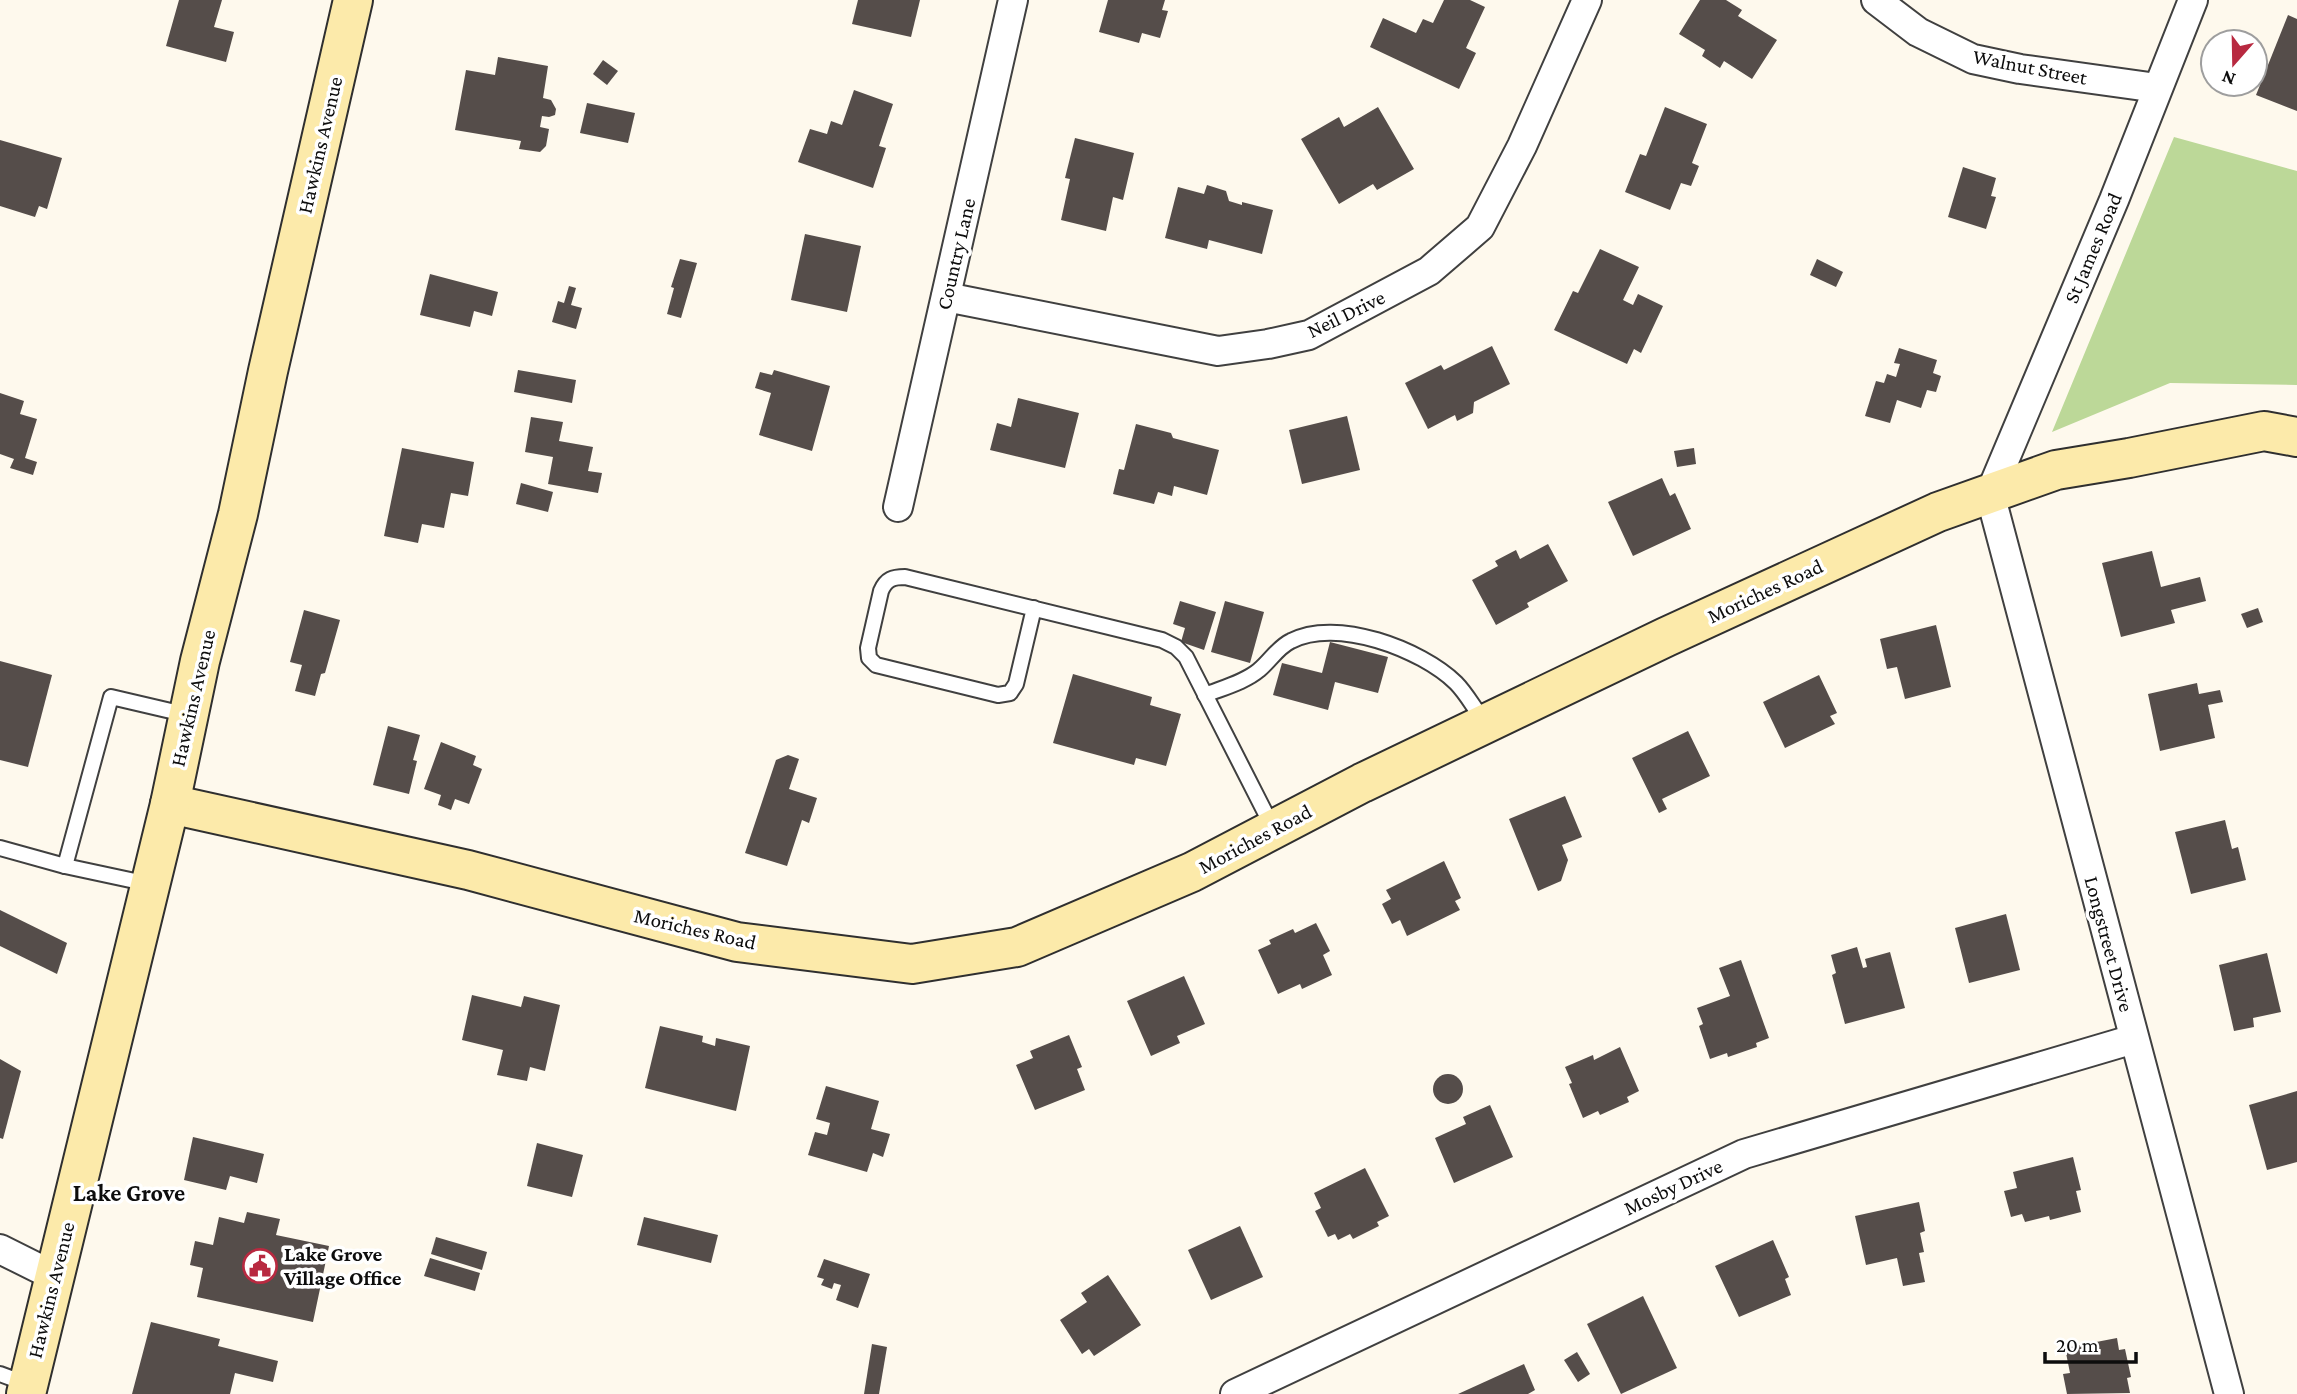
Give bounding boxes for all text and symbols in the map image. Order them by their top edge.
north arrow [2199,28,2269,98]
street label: Walnut Street [1971,44,2090,90]
text: N [2219,66,2238,91]
street label: Hawkins Avenue [293,74,347,216]
street label: St James Road [2059,189,2127,307]
street label: Country Lane [931,196,981,312]
street label: Neil Drive [1303,285,1389,343]
street label: Moriches Road [1703,554,1827,628]
street label: Hawkins Avenue [166,627,220,769]
street label: Moriches Road [1194,799,1316,879]
street label: Longstreet Drive [2079,874,2139,1014]
street label: Moriches Road [632,903,758,955]
street label: Mosby Drive [1620,1154,1726,1220]
district label: Lake Grove [73,1179,185,1206]
street label: Hawkins Avenue [22,1219,80,1361]
place label: Lake Grove Village Office [283,1242,402,1290]
public building icon: Lake Grove Village Office [241,1247,279,1285]
scale bar [2045,1320,2136,1364]
text: 20 m [2056,1333,2099,1357]

